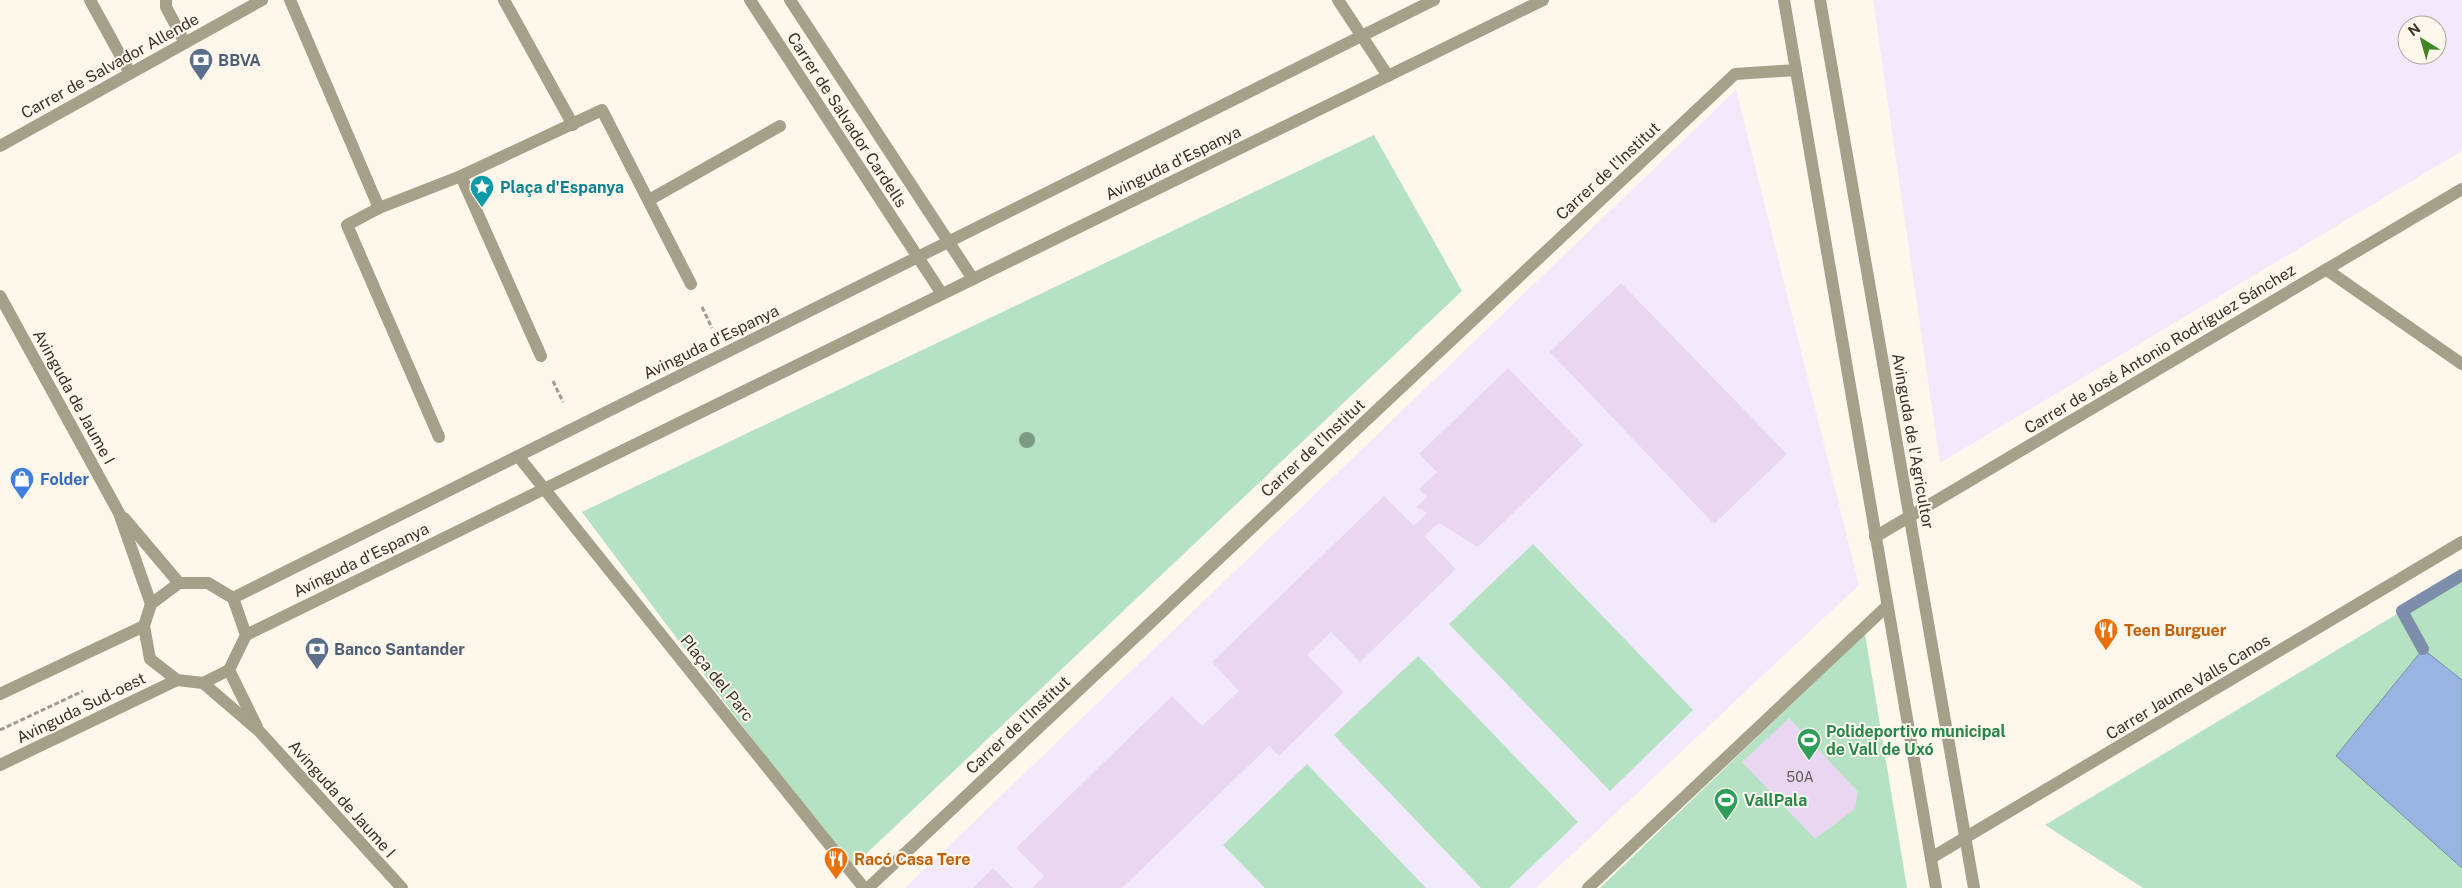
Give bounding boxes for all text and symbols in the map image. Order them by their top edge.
street label: Carrer de Salvador Allende [18,9,202,123]
north arrow [2397,15,2447,65]
text: N [2405,20,2423,39]
street label: Carrer de Salvador Cardells [783,29,911,211]
bank icon: BBVA [188,47,214,81]
place label: BBVA [218,51,261,70]
street label: Carrer de l'Institut [1552,118,1664,224]
street label: Avinguda d'Espanya [1102,122,1244,204]
place icon: Plaça d'Espanya [469,174,495,208]
place label: Plaça d'Espanya [500,178,624,197]
street label: Carrer de José Antonio Rodríguez Sánchez [2021,260,2299,438]
street label: Avinguda d'Espanya [640,301,782,383]
street label: Avinguda de Jaume I [29,326,119,468]
street label: Avinguda de l'Agricultor [1888,352,1938,530]
street label: Carrer de l'Institut [1257,395,1369,501]
shop icon: Folder [9,466,35,500]
place label: Folder [40,470,89,489]
street label: Avinguda d'Espanya [290,519,432,601]
restaurant icon: Teen Burguer [2093,617,2119,651]
place label: Teen Burguer [2124,621,2227,640]
street label: Carrer Jaume Valls Canos [2102,630,2274,744]
street label: Plaça del Parc [676,631,758,725]
bank icon: Banco Santander [304,636,330,670]
place label: Banco Santander [334,640,465,659]
street label: Avinguda Sud-oest [13,669,149,747]
street label: Carrer de l'Institut [962,672,1074,778]
place label: Polideportivo municipal de Vall de Uxó [1826,722,2006,759]
sports icon: Polideportivo municipal de Vall de Uxó [1796,727,1822,761]
street label: Avinguda de Jaume I [284,737,400,861]
house number: 50A [1786,769,1814,785]
sports icon: VallPala [1713,787,1739,821]
place label: VallPala [1744,791,1807,810]
restaurant icon: Racó Casa Tere [823,846,849,880]
place label: Racó Casa Tere [854,850,971,869]

